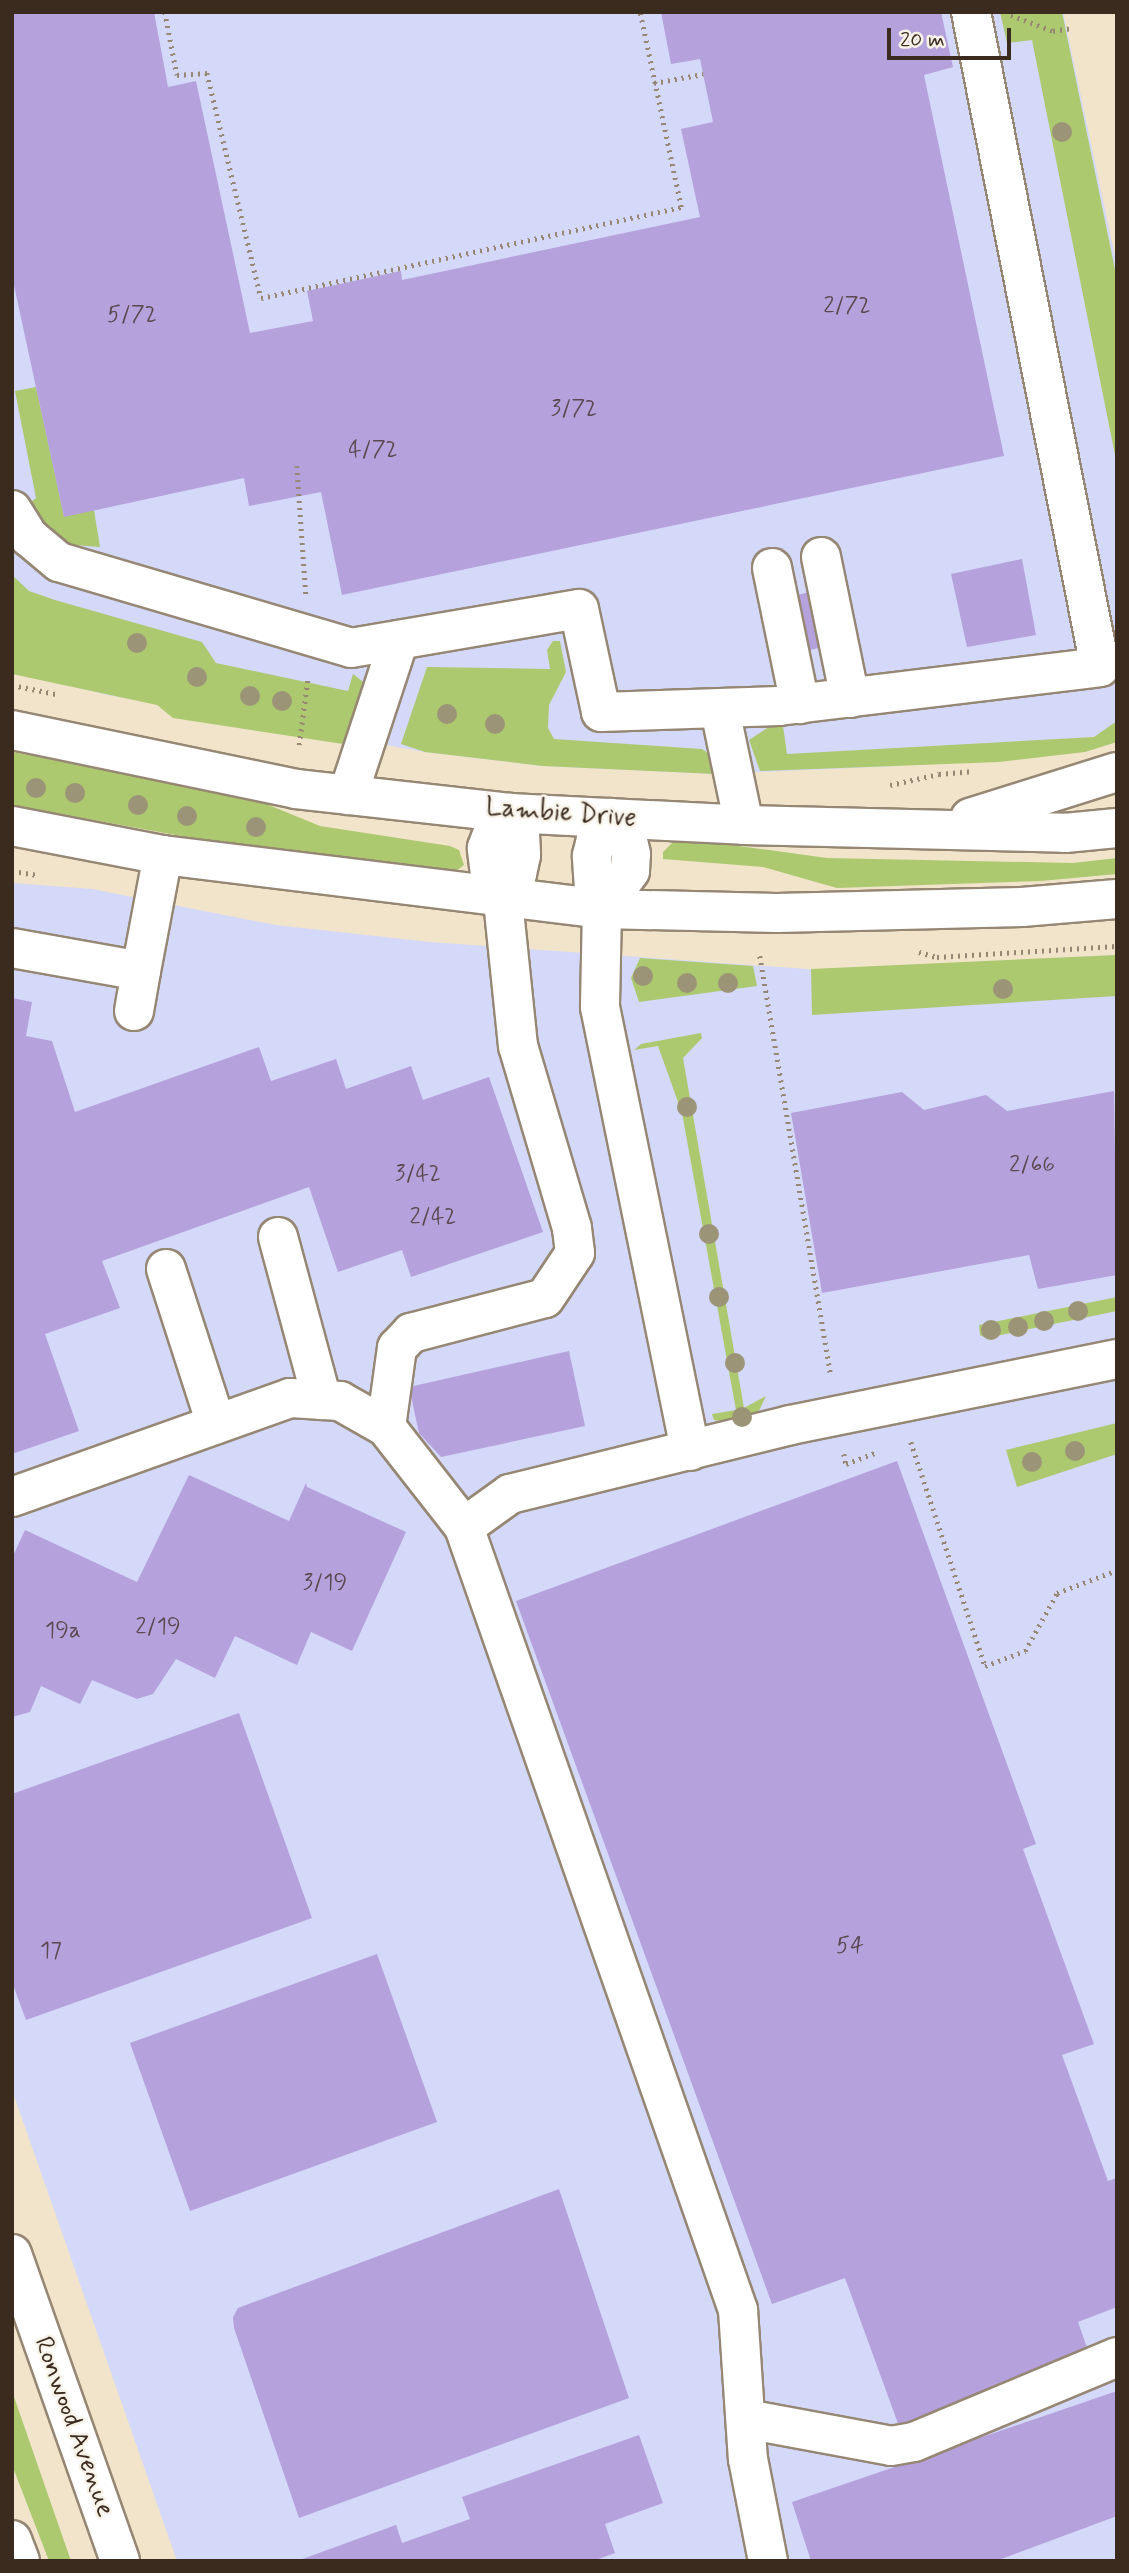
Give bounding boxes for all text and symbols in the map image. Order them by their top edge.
scale bar [891,14,1015,58]
text: 20 m [900,26,945,54]
house number: 2/72 [823,292,871,320]
house number: 5/72 [107,301,157,329]
house number: 3/72 [551,395,597,423]
house number: 4/72 [348,436,398,464]
street label: Lambie Drive [485,793,637,835]
house number: 2/66 [1009,1151,1055,1179]
house number: 3/42 [395,1160,441,1188]
house number: 2/42 [410,1203,456,1231]
house number: 3/19 [303,1569,347,1597]
house number: 2/19 [135,1613,181,1641]
house number: 19a [45,1617,81,1645]
house number: 54 [836,1932,864,1960]
house number: 17 [40,1937,62,1965]
street label: Ronwood Avenue [27,2336,119,2518]

